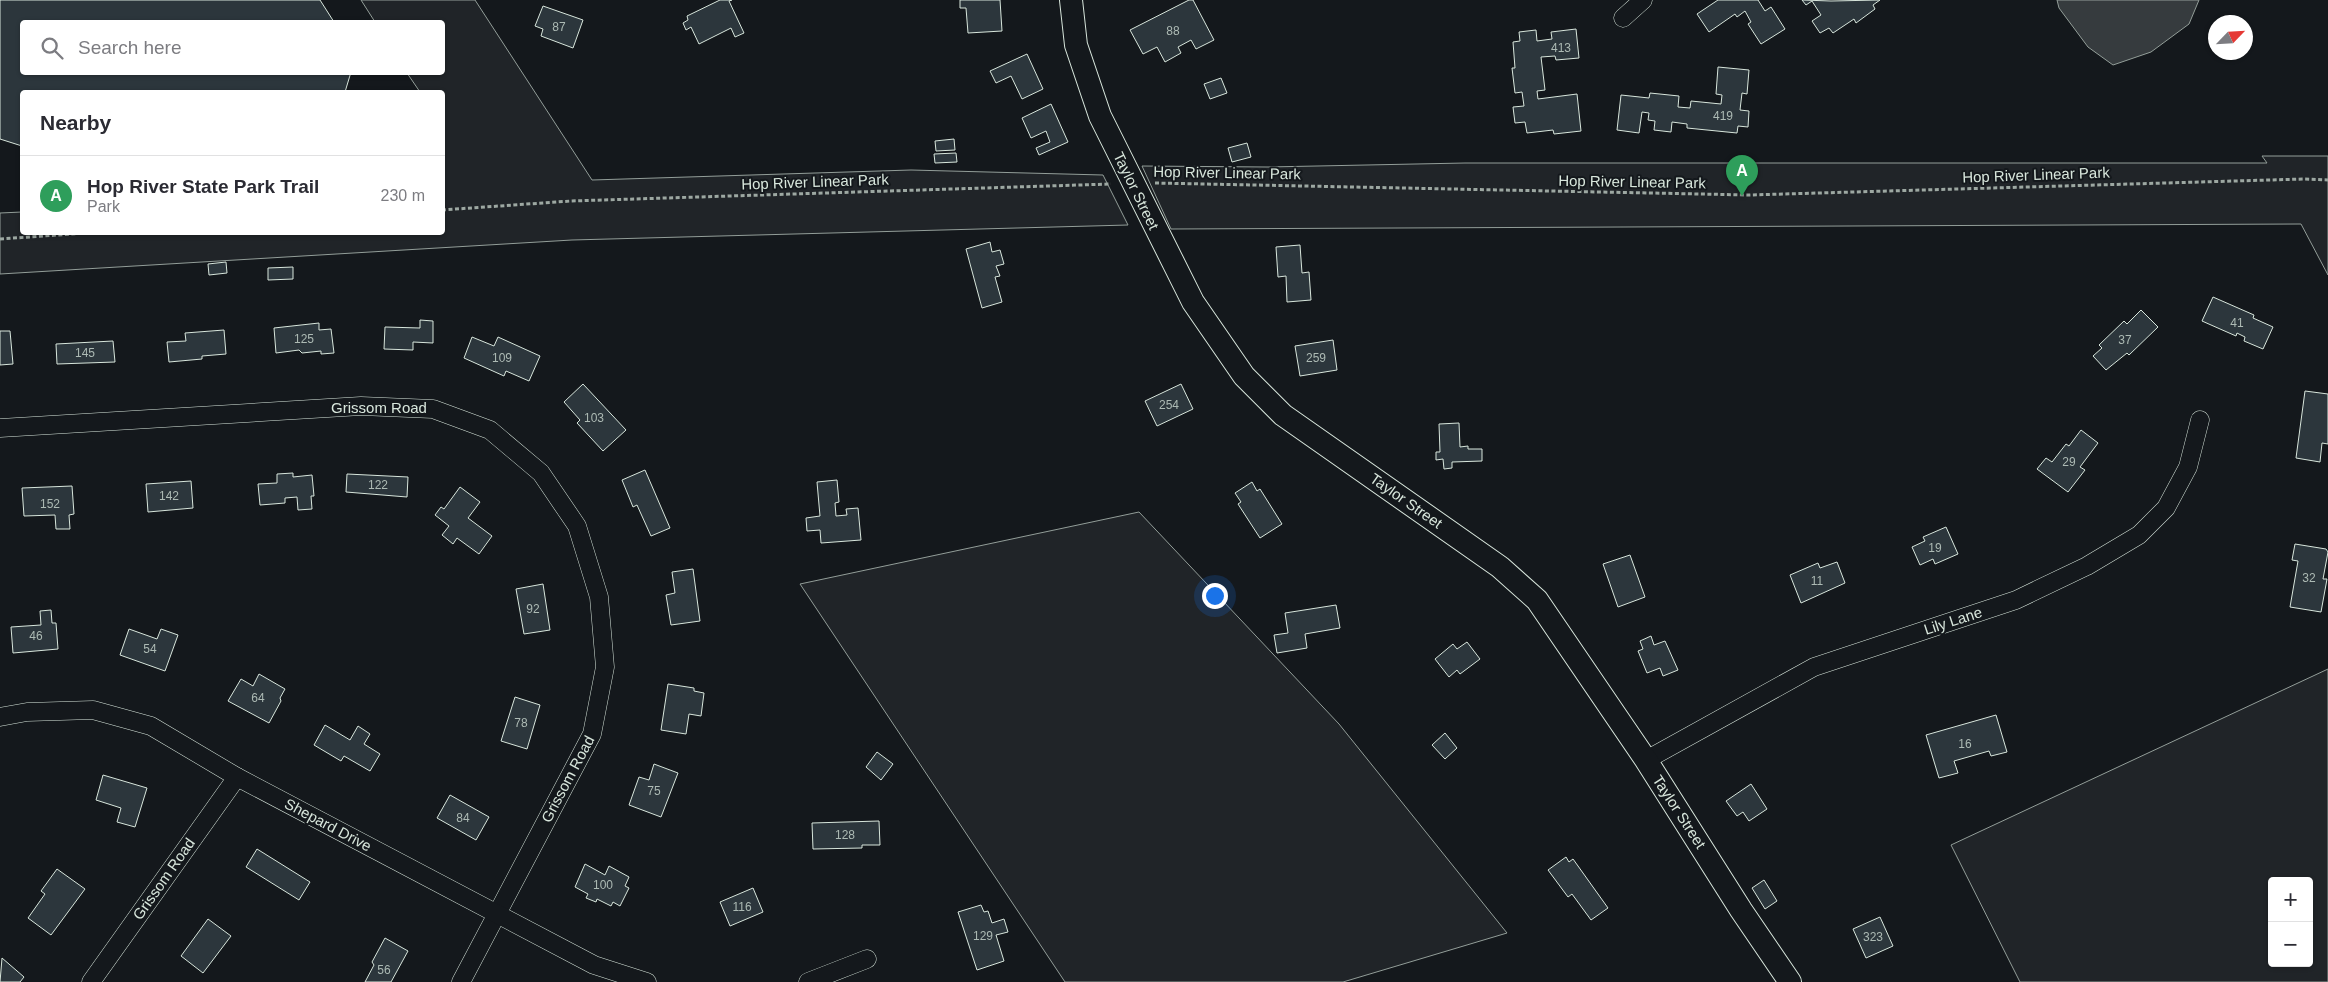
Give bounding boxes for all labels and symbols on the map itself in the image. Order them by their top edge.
north arrow [2208,15,2253,60]
house number: 87 [552,20,566,34]
house number: 88 [1166,24,1180,38]
house number: 413 [1551,41,1571,55]
house number: 419 [1713,109,1733,123]
street label: Taylor Street [1110,149,1163,233]
pin: A [1726,155,1758,196]
street label: Hop River Linear Park [1153,163,1301,182]
street label: Hop River Linear Park [1962,163,2111,186]
street label: Hop River Linear Park [741,170,890,193]
street label: Hop River Linear Park [1558,172,1706,191]
house number: 41 [2230,316,2244,330]
house number: 125 [294,332,314,346]
house number: 37 [2118,333,2132,347]
house number: 145 [75,346,95,360]
house number: 109 [492,351,512,365]
house number: 259 [1306,351,1326,365]
house number: 254 [1159,398,1179,412]
street label: Grissom Road [331,399,427,416]
house number: 103 [584,411,604,425]
house number: 29 [2062,455,2076,469]
street label: Taylor Street [1367,469,1446,532]
house number: 122 [368,478,388,492]
house number: 142 [159,489,179,503]
house number: 152 [40,497,60,511]
house number: 19 [1928,541,1942,555]
house number: 32 [2302,571,2316,585]
house number: 11 [1811,574,1824,588]
your location [1202,583,1228,609]
house number: 92 [526,602,540,616]
street label: Lily Lane [1922,603,1984,638]
house number: 46 [29,629,43,643]
house number: 54 [143,642,157,656]
house number: 64 [251,691,265,705]
house number: 78 [514,716,528,730]
street label: Grissom Road [538,732,598,825]
house number: 16 [1958,737,1972,751]
street label: Taylor Street [1649,772,1710,852]
house number: 75 [647,784,661,798]
street label: Shepard Drive [282,795,375,855]
house number: 84 [456,811,470,825]
house number: 128 [835,828,855,842]
street label: Grissom Road [129,835,198,923]
house number: 100 [593,878,613,892]
house number: 116 [732,900,752,914]
house number: 129 [973,929,993,943]
house number: 323 [1863,930,1883,944]
house number: 56 [377,963,391,977]

